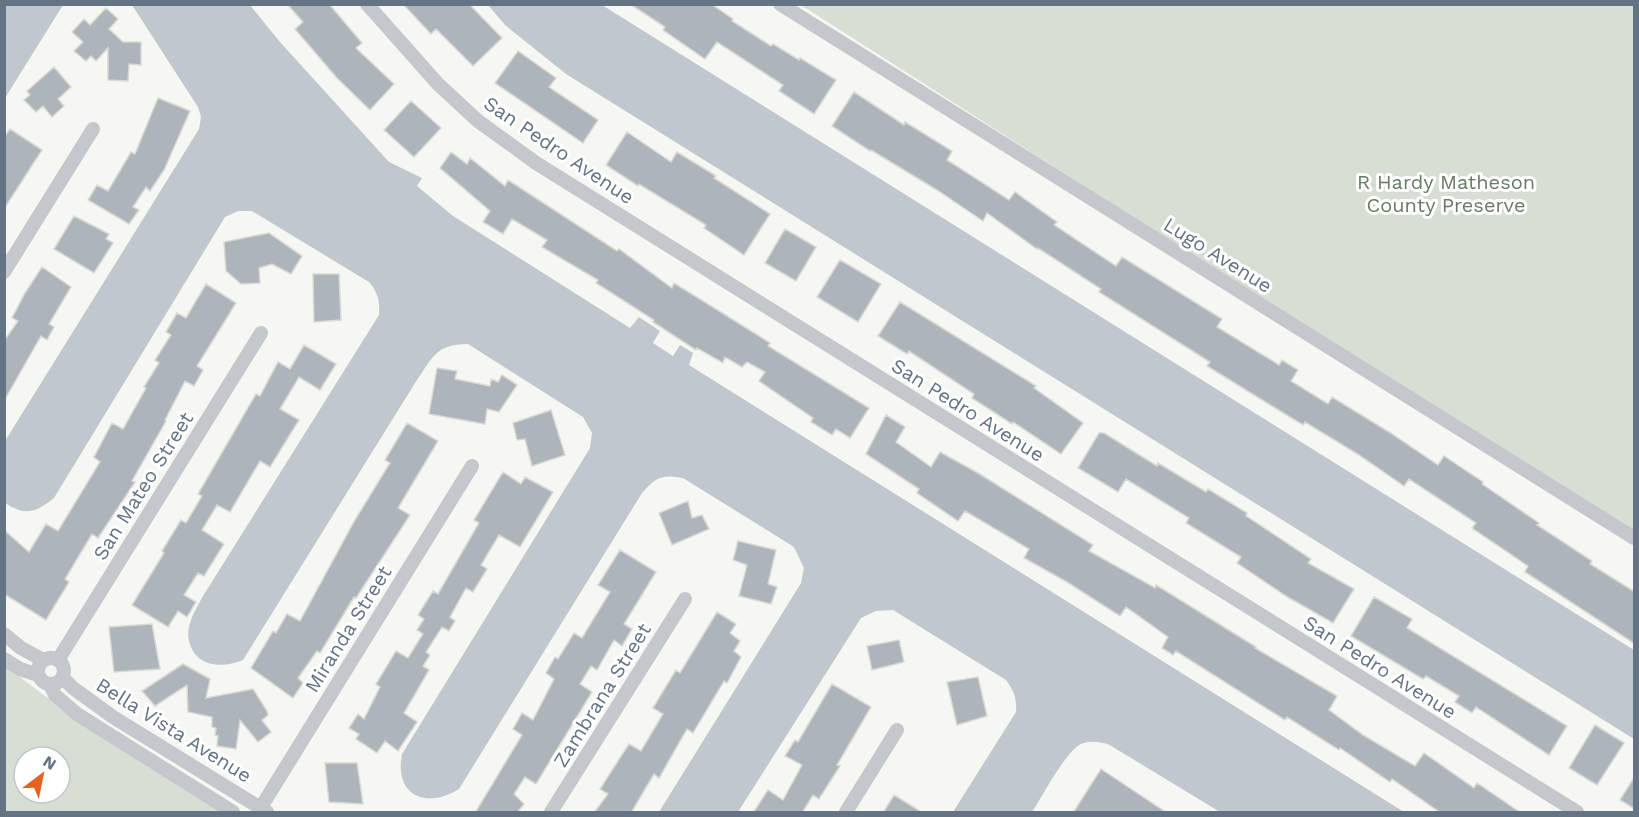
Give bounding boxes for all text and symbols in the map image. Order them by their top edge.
street label: San Pedro Avenue [479,91,639,209]
park label: R Hardy Matheson County Preserve [1357,170,1535,217]
street label: Lugo Avenue [1159,212,1277,298]
street label: San Pedro Avenue [887,353,1049,467]
street label: San Mateo Street [88,407,199,564]
street label: Miranda Street [300,561,397,697]
street label: San Pedro Avenue [1299,610,1461,724]
street label: Zambrana Street [548,618,656,771]
street label: Bella Vista Avenue [92,672,256,788]
north arrow [12,745,72,805]
text: N [40,752,60,774]

